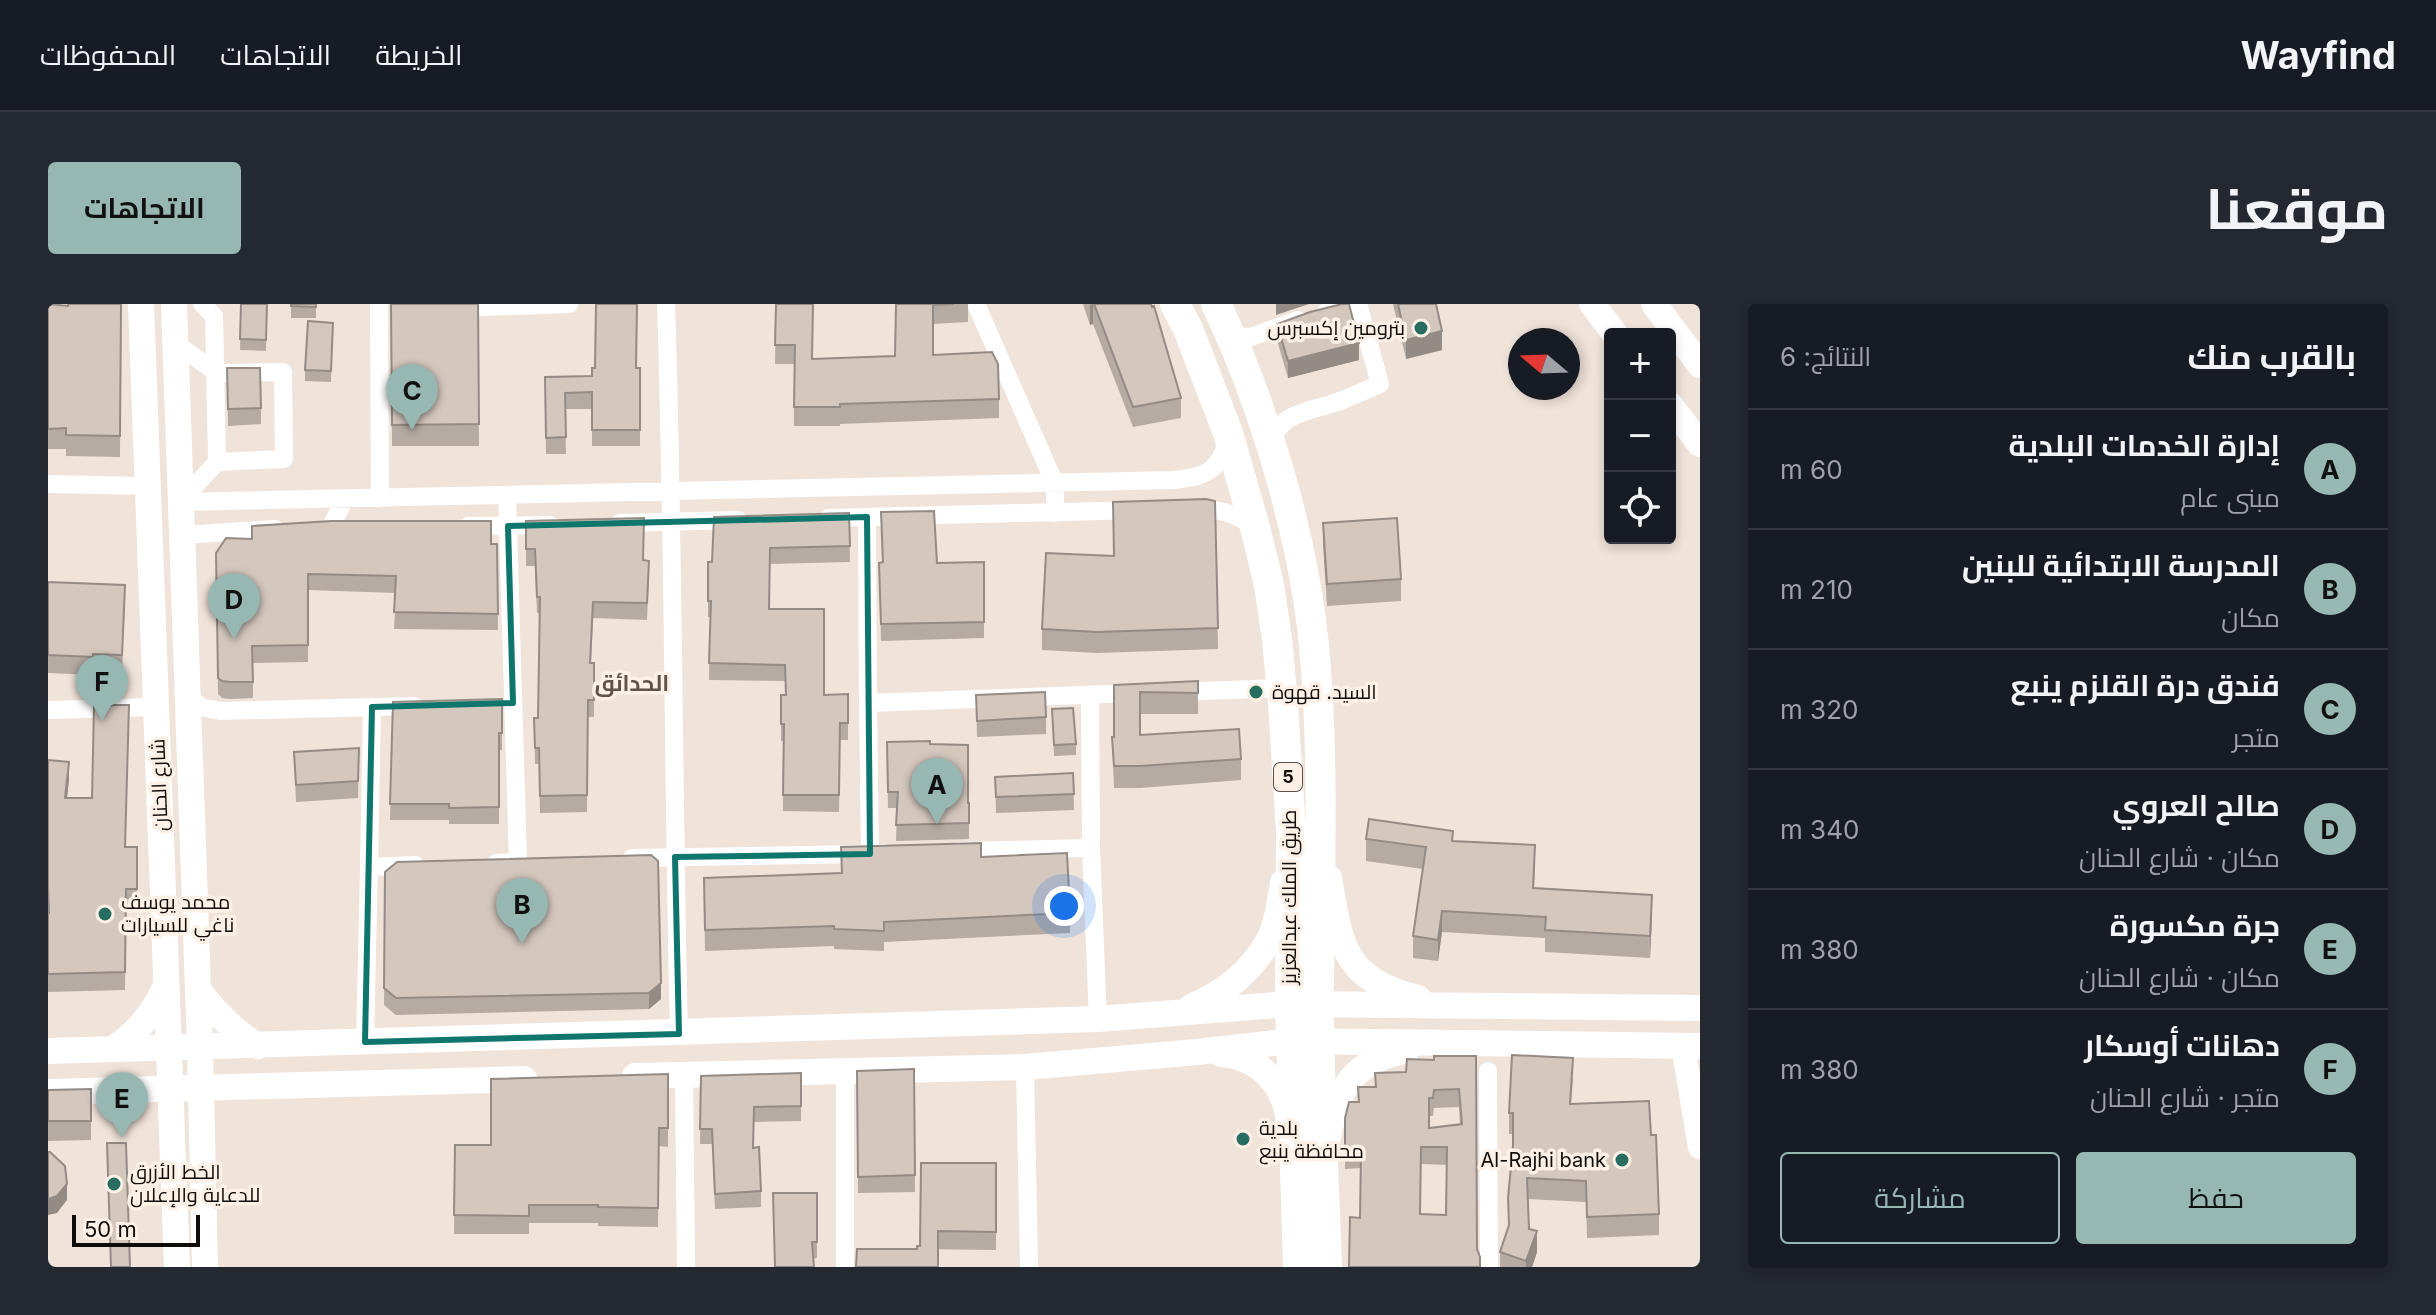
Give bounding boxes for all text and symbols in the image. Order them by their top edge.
text: Wayfind [2241,32,2396,78]
text: المحفوظات [40,38,176,72]
text: الاتجاهات [220,38,331,72]
text: الخريطة [375,38,463,72]
button: الاتجاهات [48,162,241,254]
text: موقعنا [2205,175,2388,243]
place label: بترومين إكسبرس [1267,316,1405,341]
marker: بترومين إكسبرس [1412,319,1430,337]
north arrow [1508,328,1580,400]
map controls [1604,328,1676,544]
button: + [1604,328,1676,400]
text: بالقرب منك [2188,336,2356,377]
text: النتائج: 6 [1780,341,1871,372]
pin: C [386,364,438,430]
button: − [1604,400,1676,472]
text: إدارة الخدمات البلدية [2009,427,2280,463]
text: 60 m [1780,454,1843,485]
text: A [2320,454,2340,485]
button: locate [1604,472,1676,544]
text: مبنى عام [2180,482,2280,513]
text: المدرسة الابتدائية للبنين [1962,547,2280,583]
pin: D [208,573,260,639]
text: 210 m [1780,574,1853,605]
text: B [2321,574,2339,605]
text: مكان [2221,602,2280,633]
pin: F [76,655,128,721]
text: فندق درة القلزم ينبع [2011,667,2280,703]
district label: الحدائق [595,670,669,697]
place label: السيد. قهوة [1272,680,1377,705]
marker: السيد. قهوة [1247,683,1265,701]
text: 320 m [1780,694,1858,725]
text: C [2320,694,2340,725]
text: متجر [2232,722,2280,753]
street label: شارع الحنان [145,738,175,832]
pin: A [911,758,963,824]
road number: 5 [1274,763,1302,791]
text: صالح العروي [2112,787,2280,823]
street label: طريق الملك عبدالعزيز [1277,810,1302,985]
text: 340 m [1780,814,1859,845]
text: D [2321,814,2339,845]
text: مكان · شارع الحنان [2079,842,2280,873]
pin: B [496,878,548,944]
your location [1044,886,1084,926]
place label: محمد يوسف ناغي للسيارات [121,890,234,941]
marker: محمد يوسف ناغي للسيارات [96,905,114,923]
text: جرة مكسورة [2110,907,2280,943]
text: 380 m [1780,934,1859,965]
text: E [2322,934,2338,965]
text: مكان · شارع الحنان [2079,962,2280,993]
text: دهانات أوسكار [2084,1027,2280,1063]
text: 380 m [1780,1054,1859,1085]
text: F [2322,1054,2338,1085]
pin: E [96,1072,148,1138]
text: متجر · شارع الحنان [2090,1082,2280,1113]
place label: بلدية محافظة ينبع [1259,1116,1364,1165]
marker: بلدية محافظة ينبع [1234,1130,1252,1148]
place label: Al-Rajhi bank [1481,1148,1606,1172]
marker: Al-Rajhi bank [1613,1151,1631,1169]
button: مشاركة [1780,1152,2060,1244]
button: حفظ [2076,1152,2356,1244]
place label: الخط الأزرق للدعاية والإعلان [130,1160,260,1208]
marker: الخط الأزرق للدعاية والإعلان [105,1175,123,1193]
scale bar [72,1211,200,1247]
text: 50 m [84,1216,137,1242]

